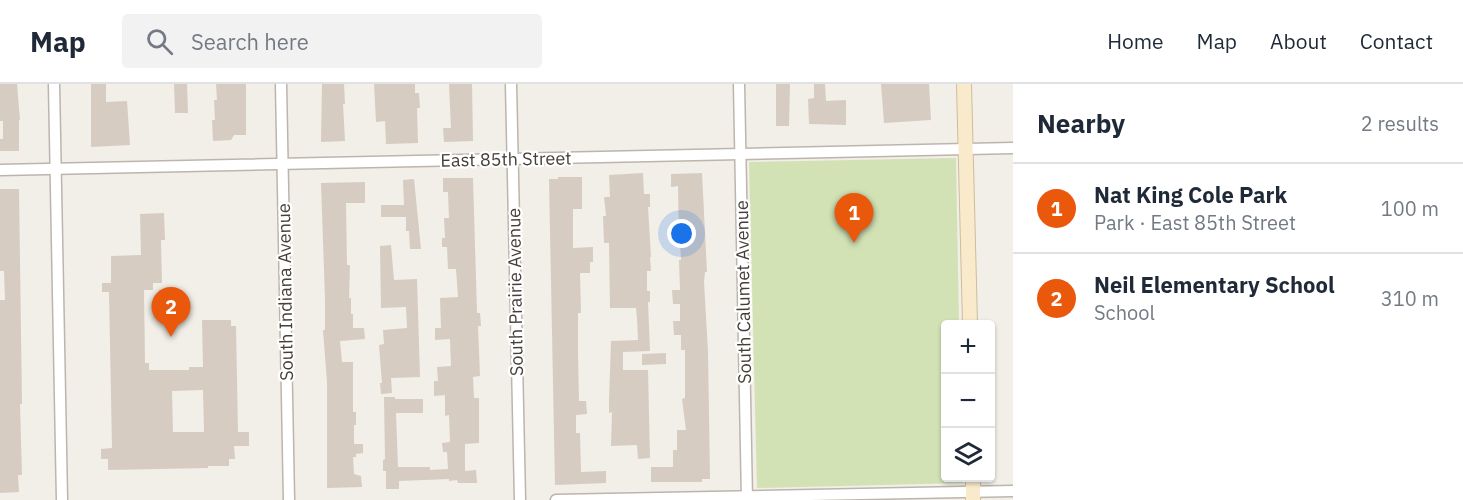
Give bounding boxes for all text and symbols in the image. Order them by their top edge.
search box [122,14,542,68]
text: Map [30,23,86,60]
icon: search [143,25,176,58]
text: Search here [191,27,309,56]
text: Home [1107,27,1164,55]
text: Map [1197,27,1237,55]
text: About [1270,27,1327,55]
text: Contact [1360,27,1433,55]
text: Nearby [1037,106,1125,140]
text: 2 results [1361,110,1439,137]
street label: East 85th Street [440,146,572,172]
text: Nat King Cole Park [1094,180,1287,209]
pin: 1 [834,194,874,243]
text: 1 [1051,195,1063,222]
text: 100 m [1381,195,1439,222]
street label: South Calumet Avenue [730,200,756,384]
street label: South Indiana Avenue [272,203,298,381]
street label: South Prairie Avenue [502,208,528,376]
text: Park · East 85th Street [1094,209,1296,236]
your location [667,219,696,248]
text: Neil Elementary School [1094,270,1335,299]
text: 2 [1051,285,1063,312]
text: 310 m [1381,285,1439,312]
pin: 2 [152,288,190,337]
text: School [1094,299,1155,326]
map controls [941,320,995,482]
button: + [941,320,995,374]
button: − [941,374,995,428]
button: layers [941,428,995,482]

